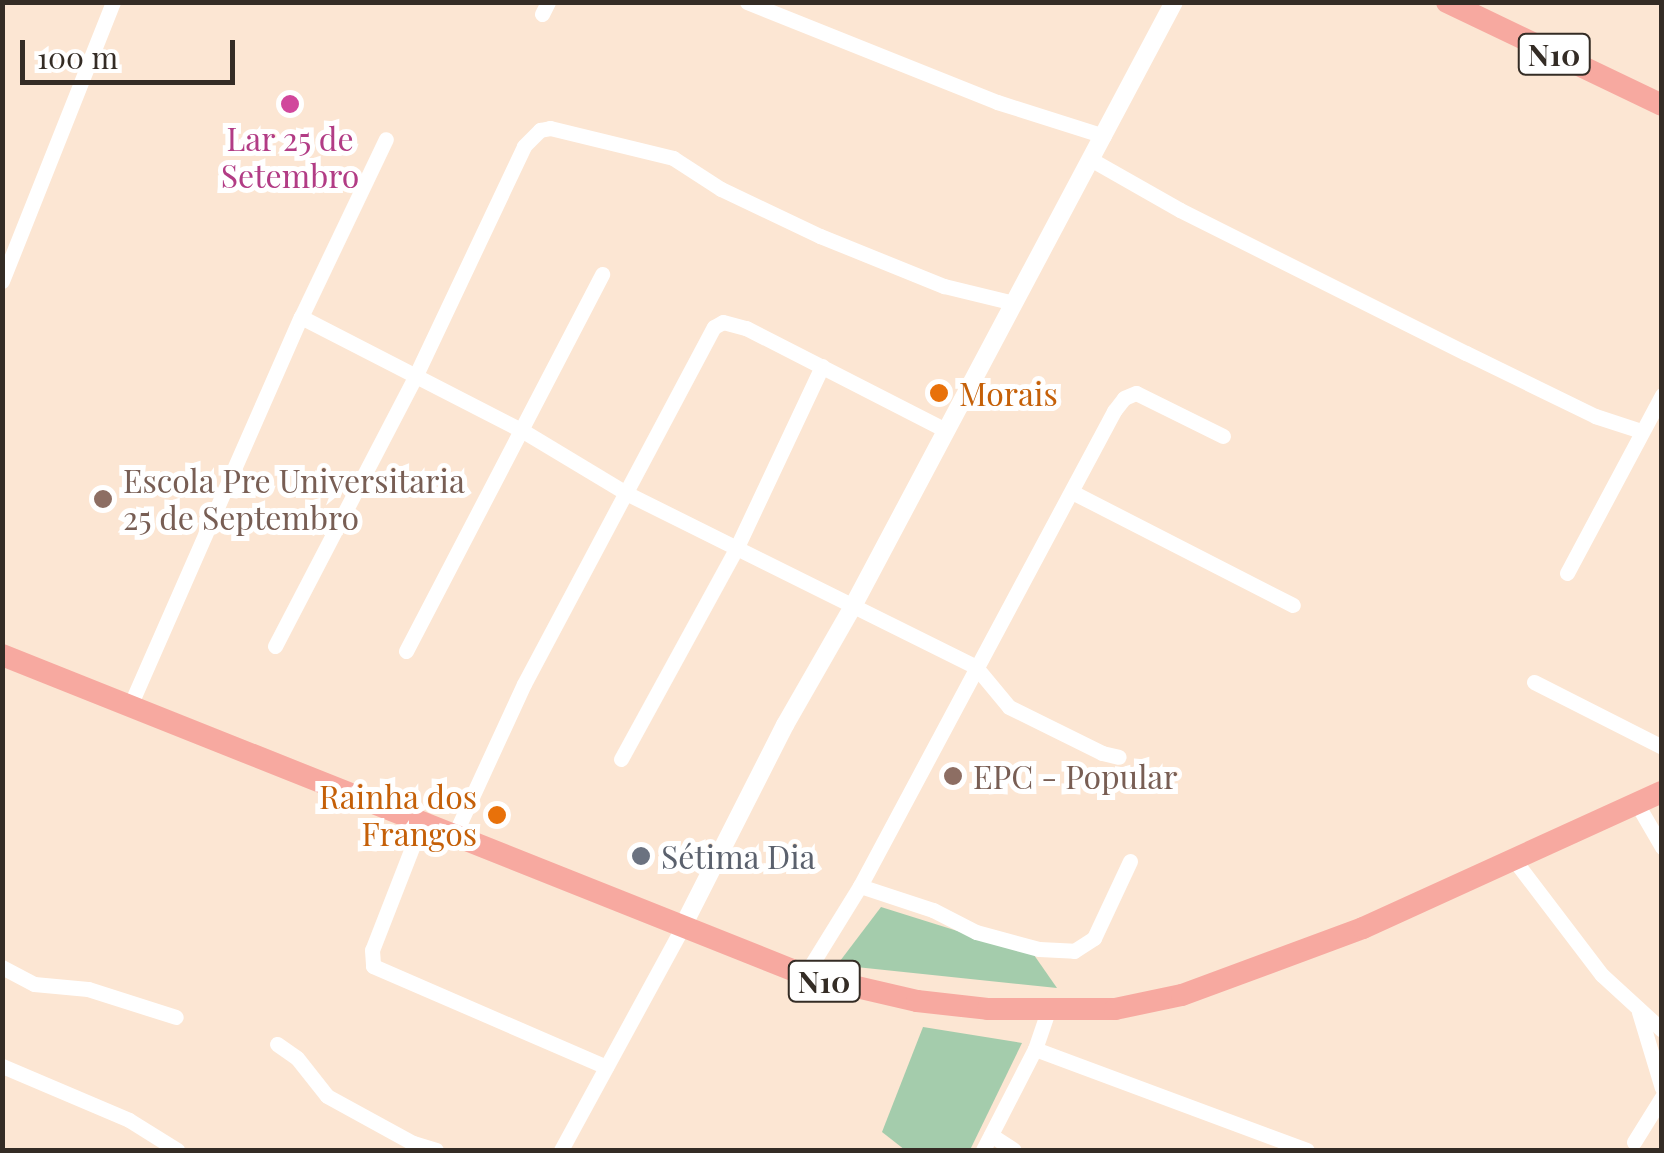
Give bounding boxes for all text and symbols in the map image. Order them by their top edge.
scale bar [25,20,240,82]
road number: N10 [1516,29,1592,79]
text: 100 m [37,37,118,77]
marker: Lar 25 de Setembro [279,93,301,115]
place label: Lar 25 de Setembro [221,120,359,195]
place label: Morais [959,374,1058,412]
marker: Morais [928,382,950,404]
place label: Escola Pre Universitaria 25 de Septembro [123,462,465,537]
marker: Escola Pre Universitaria 25 de Septembro [92,488,114,510]
place label: EPC - Popular [973,757,1178,795]
marker: EPC - Popular [942,765,964,787]
place label: Rainha dos Frangos [319,778,477,853]
marker: Rainha dos Frangos [486,804,508,826]
place label: Sétima Dia [661,837,816,875]
marker: Sétima Dia [630,845,652,867]
road number: N10 [786,956,862,1006]

